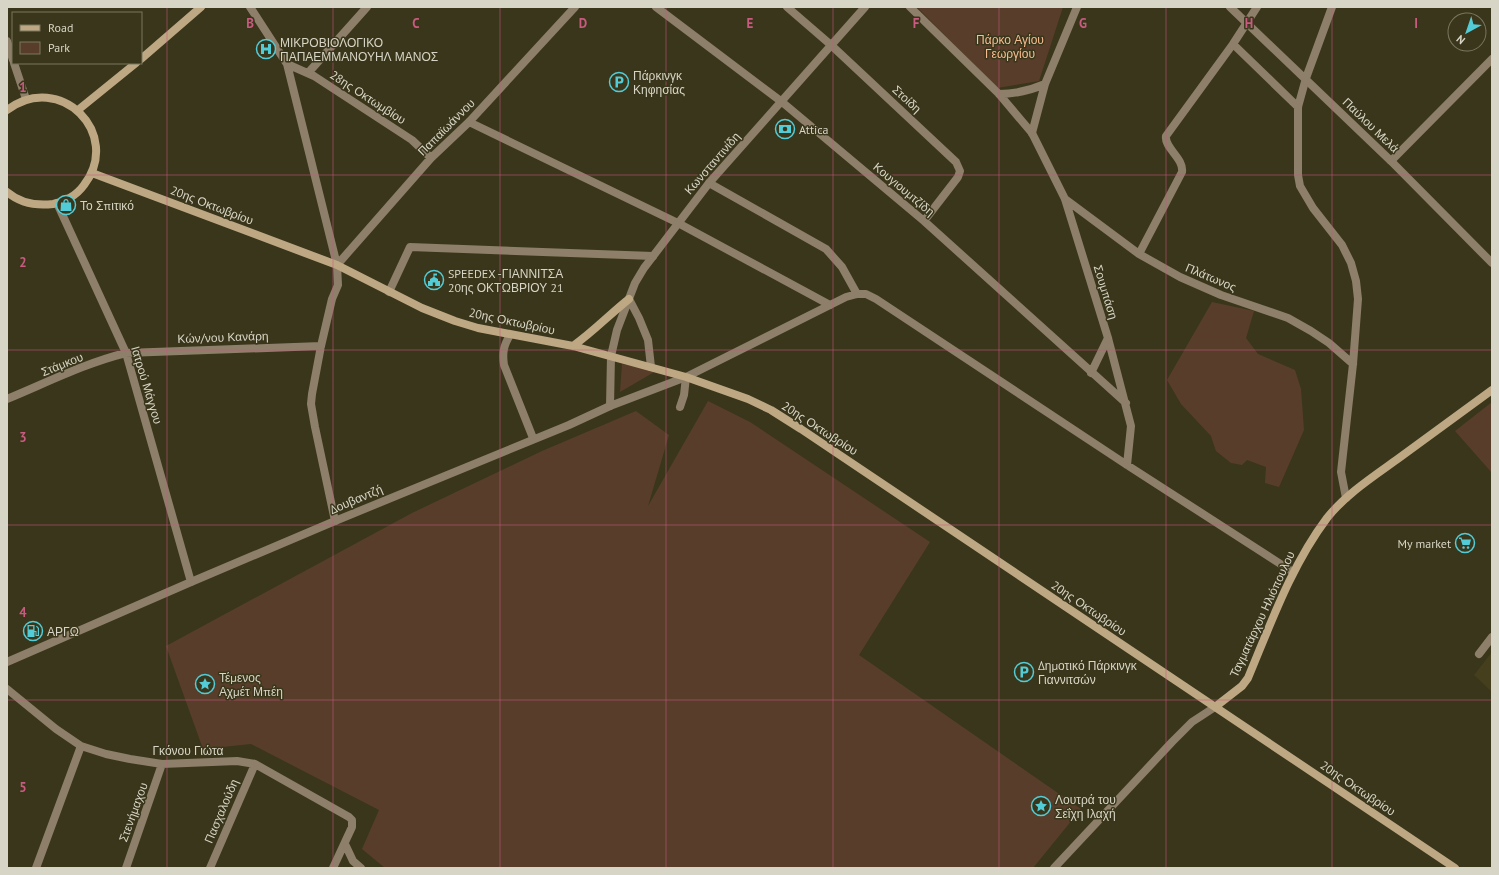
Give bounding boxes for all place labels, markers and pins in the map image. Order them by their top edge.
place label: ΜΙΚΡΟΒΙΟΛΟΓΙΚΟ ΠΑΠΑΕΜΜΑΝΟΥΗΛ ΜΑΝΟΣ [280,35,438,64]
hospital icon: ΜΙΚΡΟΒΙΟΛΟΓΙΚΟ ΠΑΠΑΕΜΜΑΝΟΥΗΛ ΜΑΝΟΣ [255,38,277,60]
place label: Πάρκινγκ Κηφησίας [633,68,685,97]
parking icon: Πάρκινγκ Κηφησίας [608,71,630,93]
bank icon: Attica [774,118,796,140]
place label: Attica [799,122,829,137]
shop icon: Το Σπιτικό [55,194,77,216]
place label: Το Σπιτικό [80,198,134,213]
place label: SPEEDEX -ΓΙΑΝΝΙΤΣΑ 20ης ΟΚΤΩΒΡΙΟΥ 21 [448,266,564,295]
public building icon: SPEEDEX -ΓΙΑΝΝΙΤΣΑ 20ης ΟΚΤΩΒΡΙΟΥ 21 [423,269,445,291]
supermarket icon: My market [1454,532,1476,554]
place label: My market [1398,536,1451,551]
fuel station icon: ΑΡΓΩ [22,620,44,642]
place label: ΑΡΓΩ [47,624,79,639]
place label: Δημοτικό Πάρκινγκ Γιαννιτσών [1038,658,1138,687]
parking icon: Δημοτικό Πάρκινγκ Γιαννιτσών [1013,661,1035,683]
place label: Τέμενος Αχμέτ Μπέη [219,670,283,699]
place icon: Τέμενος Αχμέτ Μπέη [194,673,216,695]
place label: Λουτρά του Σεΐχη Ιλαχή [1055,792,1116,821]
place icon: Λουτρά του Σεΐχη Ιλαχή [1030,795,1052,817]

